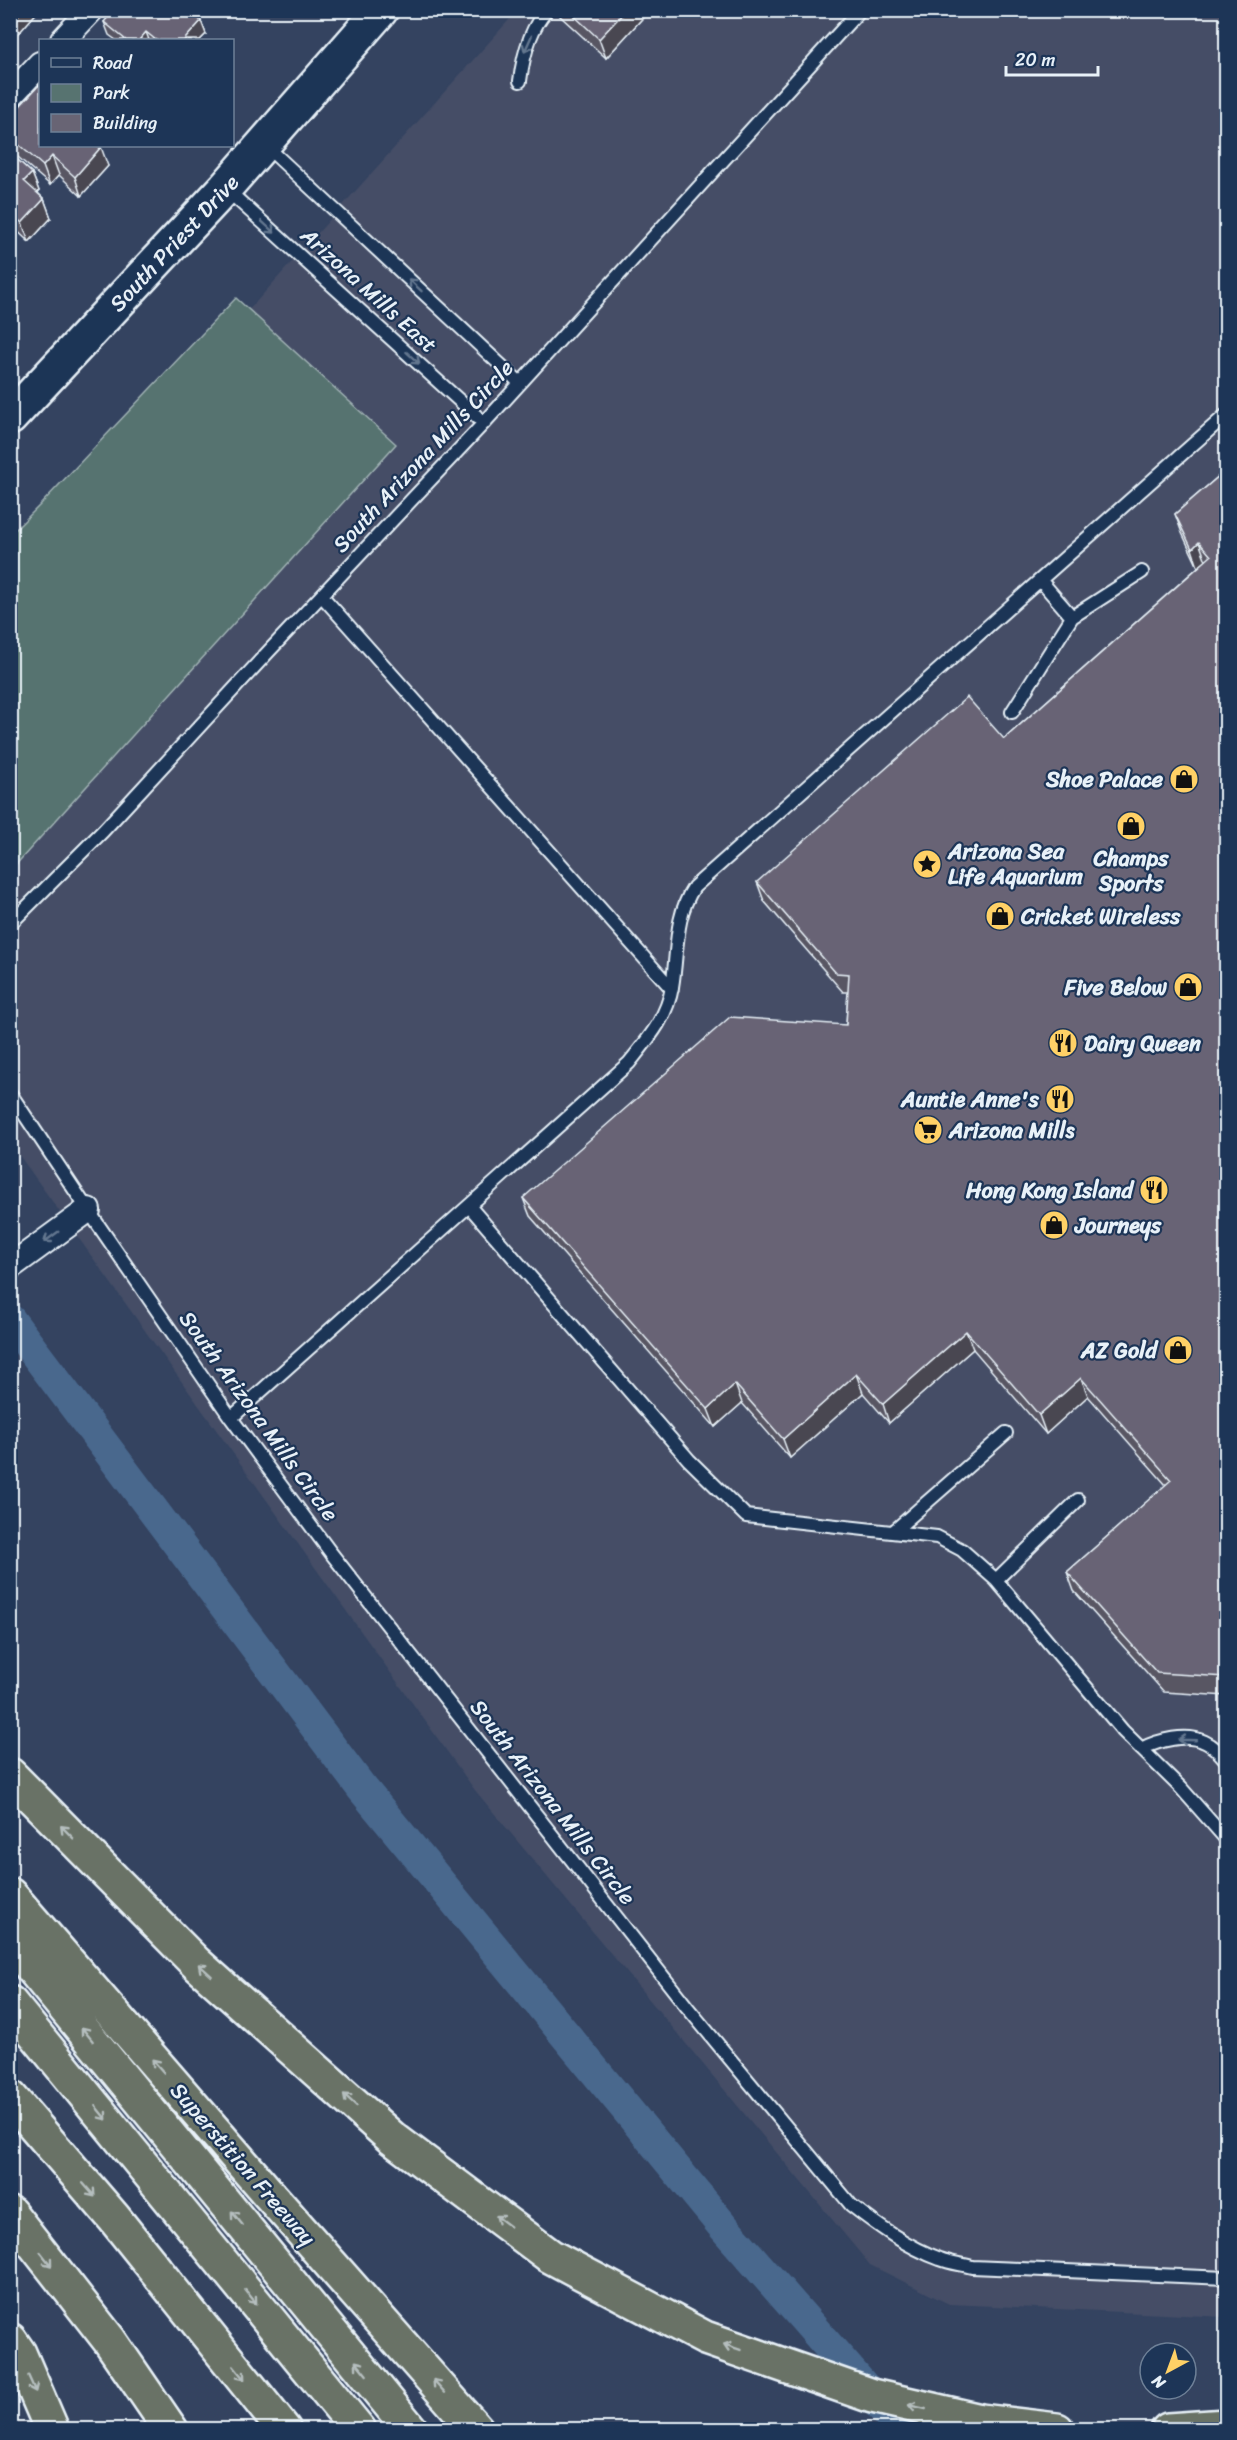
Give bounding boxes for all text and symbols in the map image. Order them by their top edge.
one-way arrow [522,35,533,53]
legend [39,39,234,147]
scale bar [1006,39,1098,77]
text: 20 m [1015,44,1055,76]
text: Road [93,47,133,79]
text: Park [93,77,130,109]
text: Building [93,107,157,139]
street label: South Priest Drive [99,165,249,321]
street label: Arizona Mills East [290,217,447,363]
one-way arrow [260,220,275,234]
one-way arrow [408,278,423,292]
street label: South Arizona Mills Circle [322,350,524,562]
one-way arrow [405,351,420,365]
place label: Shoe Palace [1045,760,1164,799]
shop icon: Shoe Palace [1168,763,1200,795]
shop icon: Champs Sports [1115,810,1147,842]
place label: Arizona Sea Life Aquarium [947,832,1083,896]
place label: Champs Sports [1093,839,1169,903]
place icon: Arizona Sea Life Aquarium [911,848,943,880]
place label: Cricket Wireless [1020,897,1181,936]
shop icon: Cricket Wireless [984,900,1016,932]
place label: Five Below [1063,968,1168,1007]
shop icon: Five Below [1172,971,1204,1003]
place label: Dairy Queen [1084,1024,1201,1063]
restaurant icon: Dairy Queen [1047,1027,1079,1059]
place label: Auntie Anne's [900,1080,1040,1119]
restaurant icon: Auntie Anne's [1044,1083,1076,1115]
place label: Arizona Mills [948,1111,1075,1150]
supermarket icon: Arizona Mills [912,1114,944,1146]
place label: Hong Kong Island [965,1171,1135,1210]
restaurant icon: Hong Kong Island [1138,1174,1170,1206]
place label: Journeys [1073,1206,1162,1245]
shop icon: Journeys [1038,1209,1070,1241]
one-way arrow [44,1231,60,1243]
street label: South Arizona Mills Circle [169,1302,349,1530]
place label: AZ Gold [1080,1331,1159,1370]
shop icon: AZ Gold [1162,1334,1194,1366]
street label: South Arizona Mills Circle [460,1690,646,1914]
one-way arrow [1177,1734,1197,1745]
one-way arrow [60,1825,74,1840]
one-way arrow [197,1963,212,1977]
one-way arrow [80,2027,94,2042]
one-way arrow [151,2058,164,2074]
street label: Superstition Freeway [160,2073,326,2256]
one-way arrow [343,2093,358,2107]
one-way arrow [95,2105,108,2121]
one-way arrow [83,2182,96,2198]
one-way arrow [230,2210,243,2226]
one-way arrow [495,2215,511,2227]
one-way arrow [40,2251,53,2267]
one-way arrow [244,2288,257,2304]
one-way arrow [723,2340,741,2351]
north arrow [1138,2341,1198,2401]
one-way arrow [354,2360,367,2376]
one-way arrow [233,2365,246,2381]
text: N [1144,2367,1173,2397]
one-way arrow [27,2375,39,2393]
one-way arrow [432,2379,446,2394]
one-way arrow [908,2400,927,2412]

